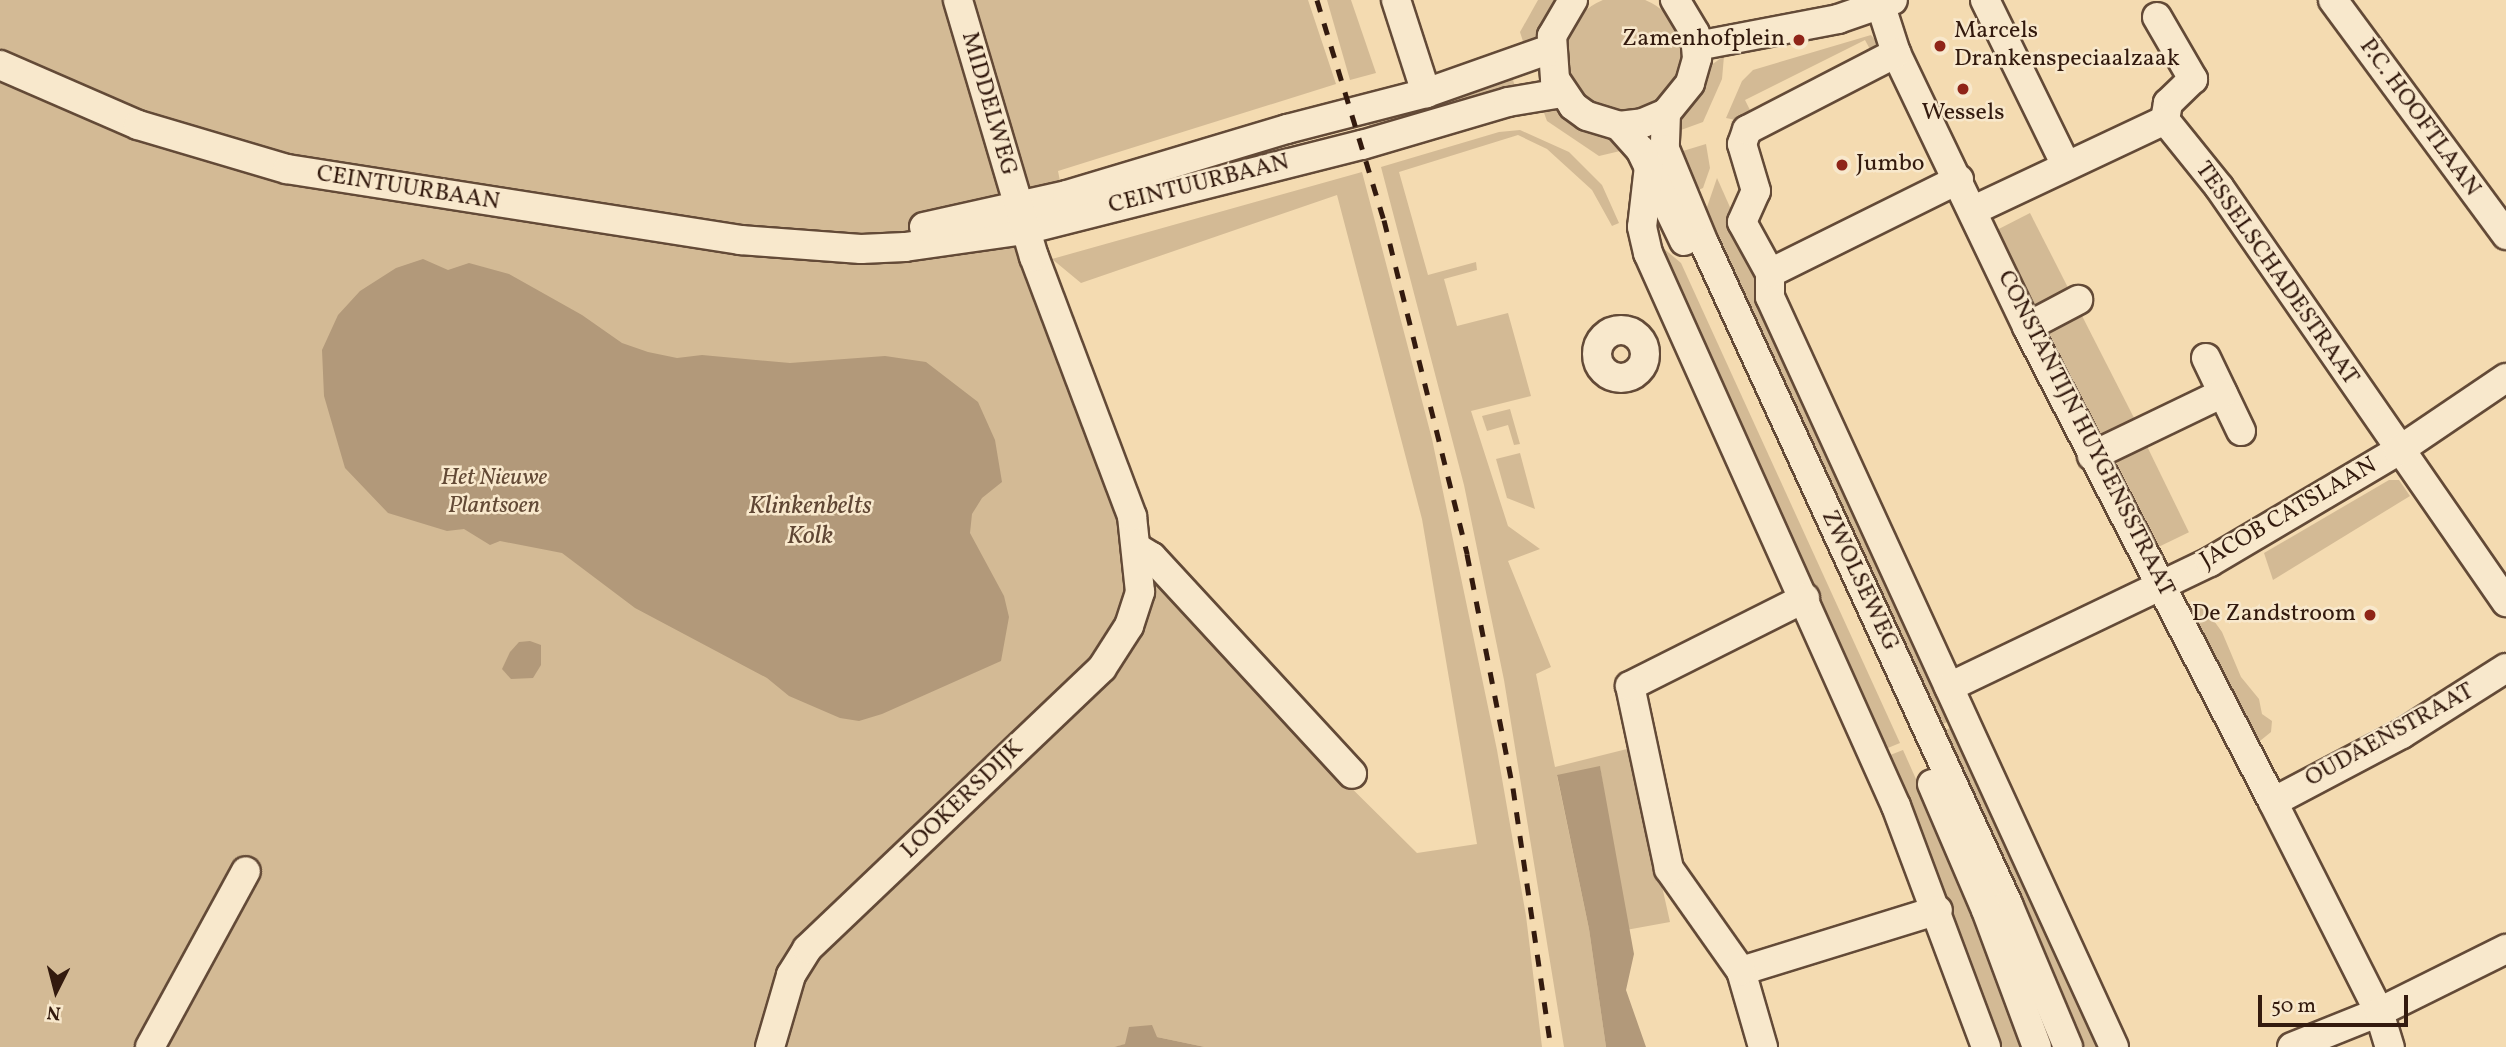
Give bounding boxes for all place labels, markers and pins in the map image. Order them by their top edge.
place label: Marcels Drankenspeciaalzaak [1954,18,2180,74]
place label: Zamenhofplein [1622,26,1785,54]
marker: Zamenhofplein [1791,32,1807,48]
marker: Marcels Drankenspeciaalzaak [1932,38,1948,54]
marker: Wessels [1955,81,1971,97]
place label: Wessels [1922,100,2004,128]
place label: Jumbo [1856,151,1925,179]
marker: Jumbo [1834,157,1850,173]
place label: De Zandstroom [2192,601,2356,629]
marker: De Zandstroom [2362,607,2378,623]

